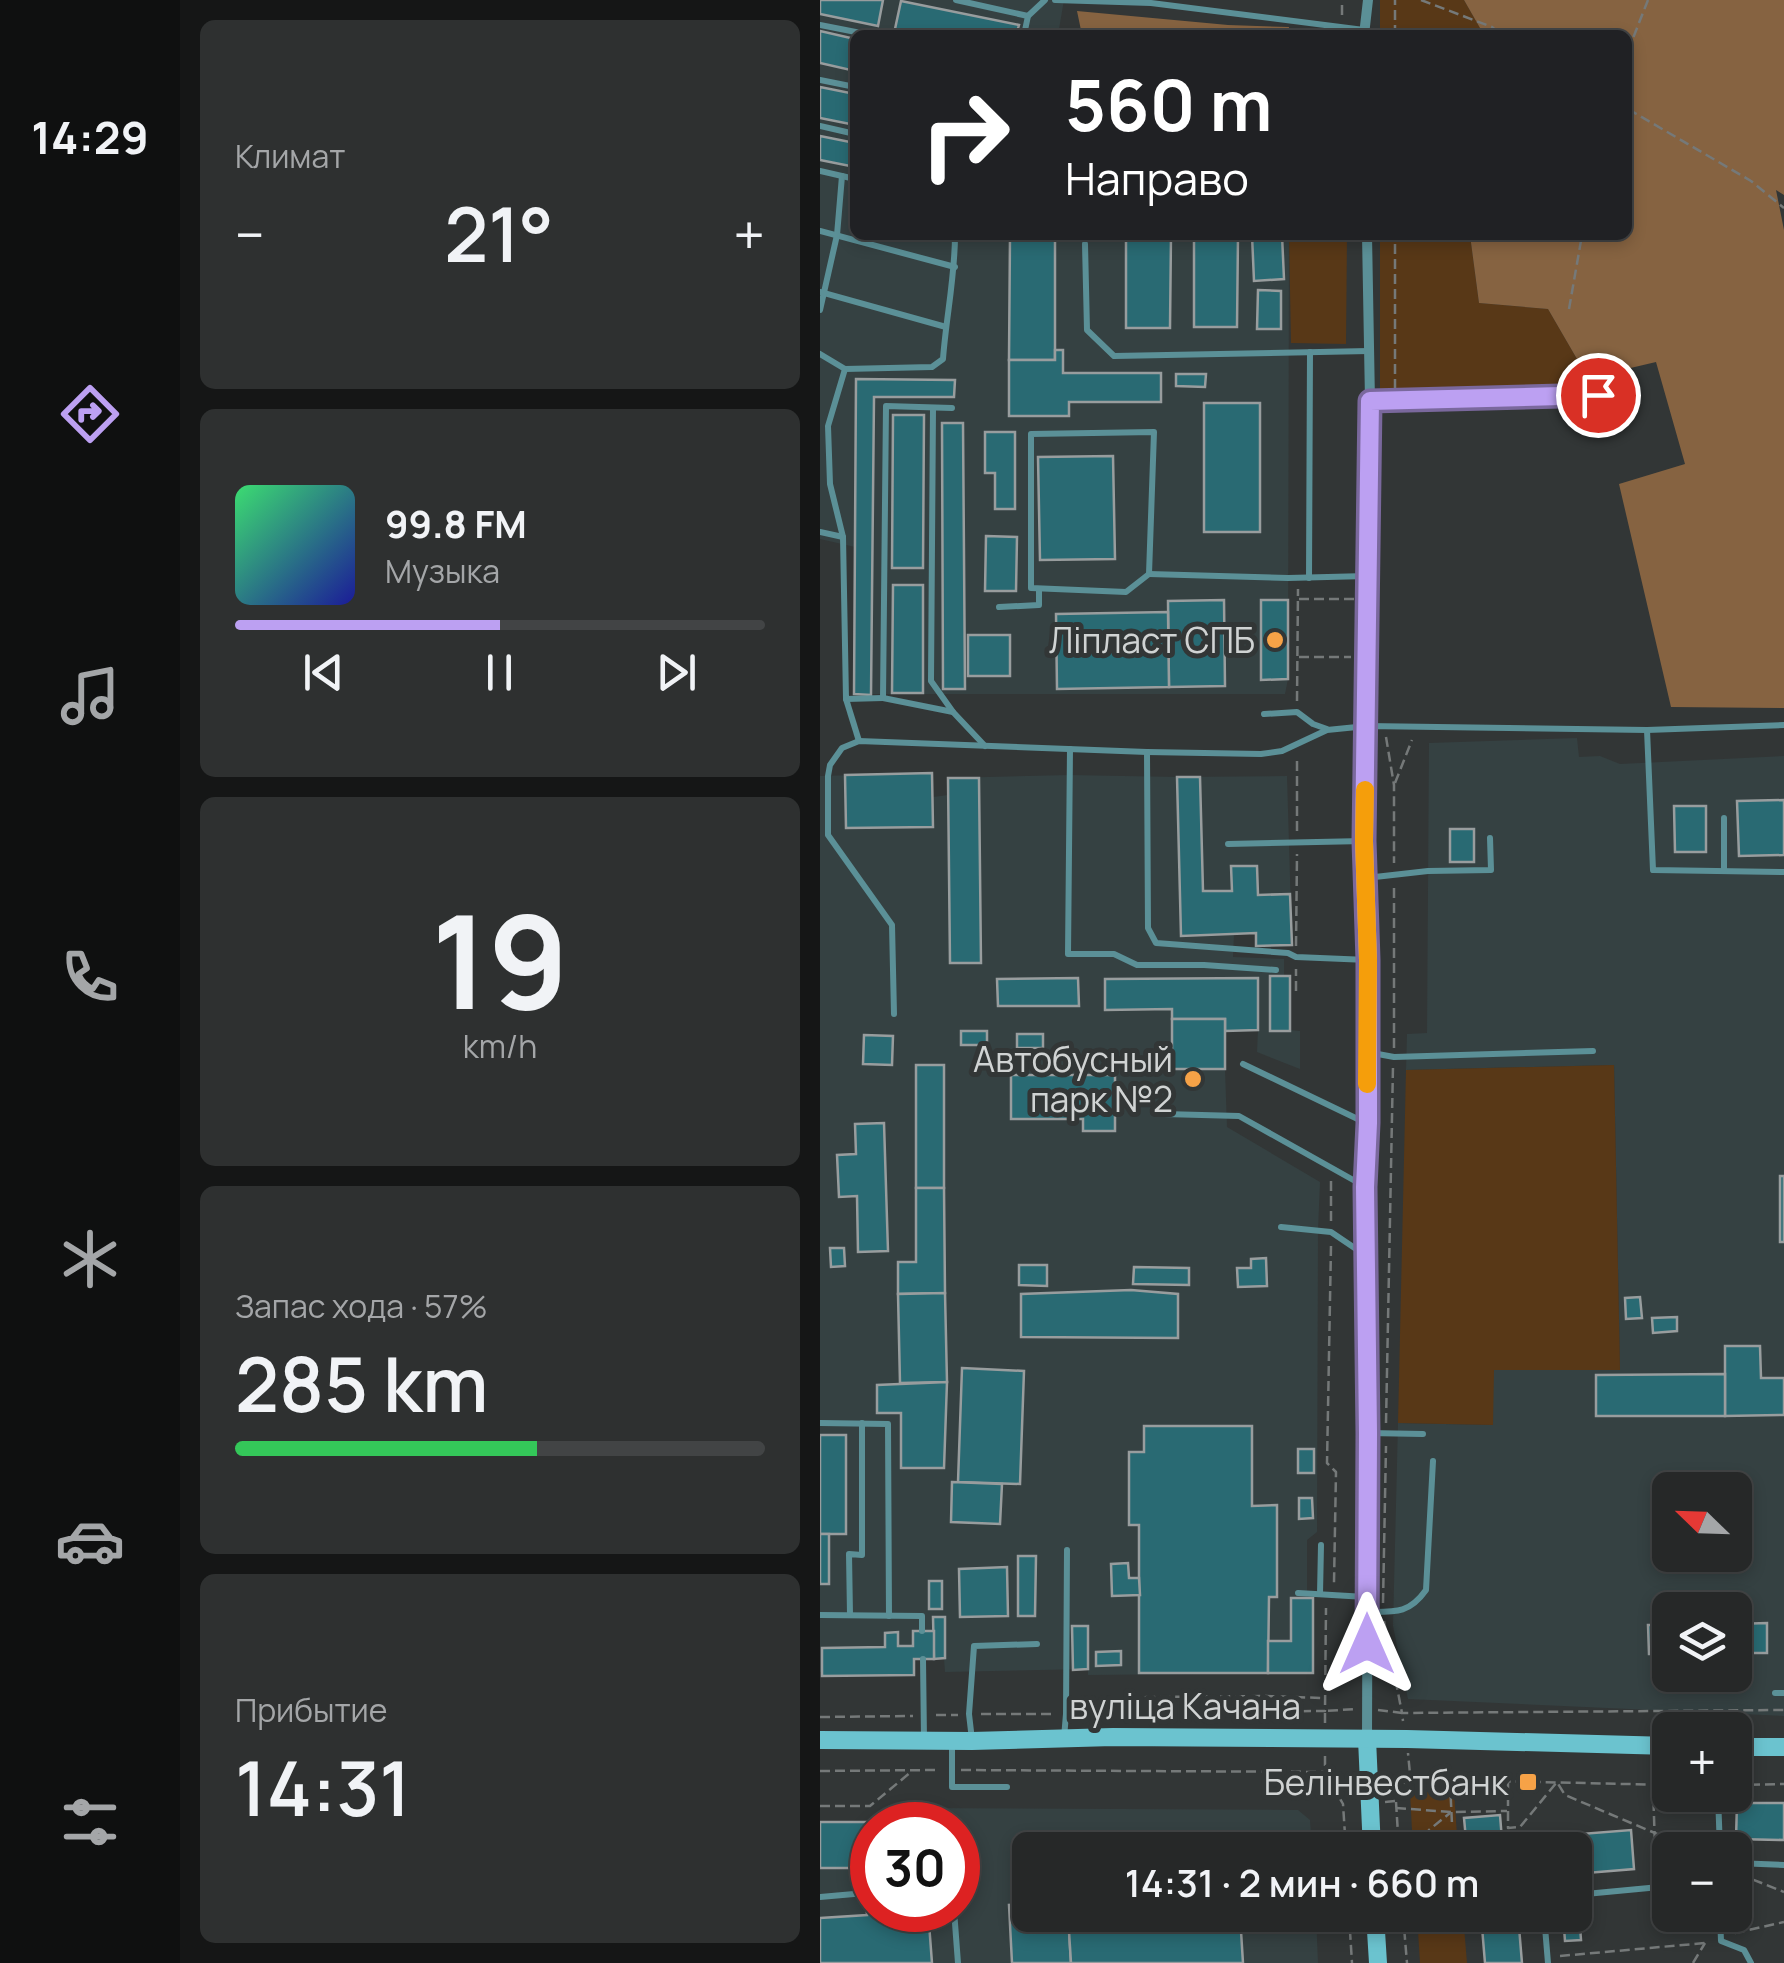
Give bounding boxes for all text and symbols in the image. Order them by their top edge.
text: 560 m [1065,56,1273,152]
icon: right [900,70,1030,200]
text: 14:29 [31,106,149,168]
text: Климат [235,134,345,178]
text: Направо [1065,147,1249,209]
text: 21° [444,182,554,285]
text: − [235,196,265,272]
text: + [733,196,765,272]
pin [1556,353,1641,438]
icon: arrive [1571,368,1626,423]
icon: directions [55,379,125,449]
text: 99.8 FM [385,497,527,549]
text: Музыка [385,549,500,593]
place label: Ліпласт СПБ [1049,616,1255,664]
marker: Ліпласт СПБ [1264,629,1286,651]
icon: previous [296,645,351,700]
icon: pause [472,645,527,700]
icon: next [649,645,704,700]
icon: music [55,661,125,731]
text: 19 [431,870,569,1048]
icon: phone [55,942,125,1012]
text: km/h [463,1024,537,1068]
place label: Автобусный парк №2 [973,1035,1173,1123]
marker: Автобусный парк №2 [1182,1068,1204,1090]
icon: climate [55,1224,125,1294]
text: Запас хода · 57% [235,1284,487,1328]
text: 285 km [235,1332,488,1435]
north arrow [1652,1472,1752,1572]
map controls [1652,1472,1752,1932]
icon: car [55,1506,125,1576]
position arrow [1315,1592,1419,1696]
button: layers [1652,1592,1752,1692]
street label: вуліца Качана [1069,1682,1301,1730]
text: Прибытие [235,1688,388,1732]
button: + [1652,1712,1752,1812]
text: 14:31 [235,1736,411,1839]
place label: Белінвестбанк [1264,1758,1510,1806]
marker: Белінвестбанк [1517,1771,1539,1793]
icon: filters [55,1787,125,1857]
speed limit sign: 30 [850,1802,980,1932]
button: − [1652,1832,1752,1932]
text: 14:31 · 2 мин · 660 m [1125,1856,1479,1908]

